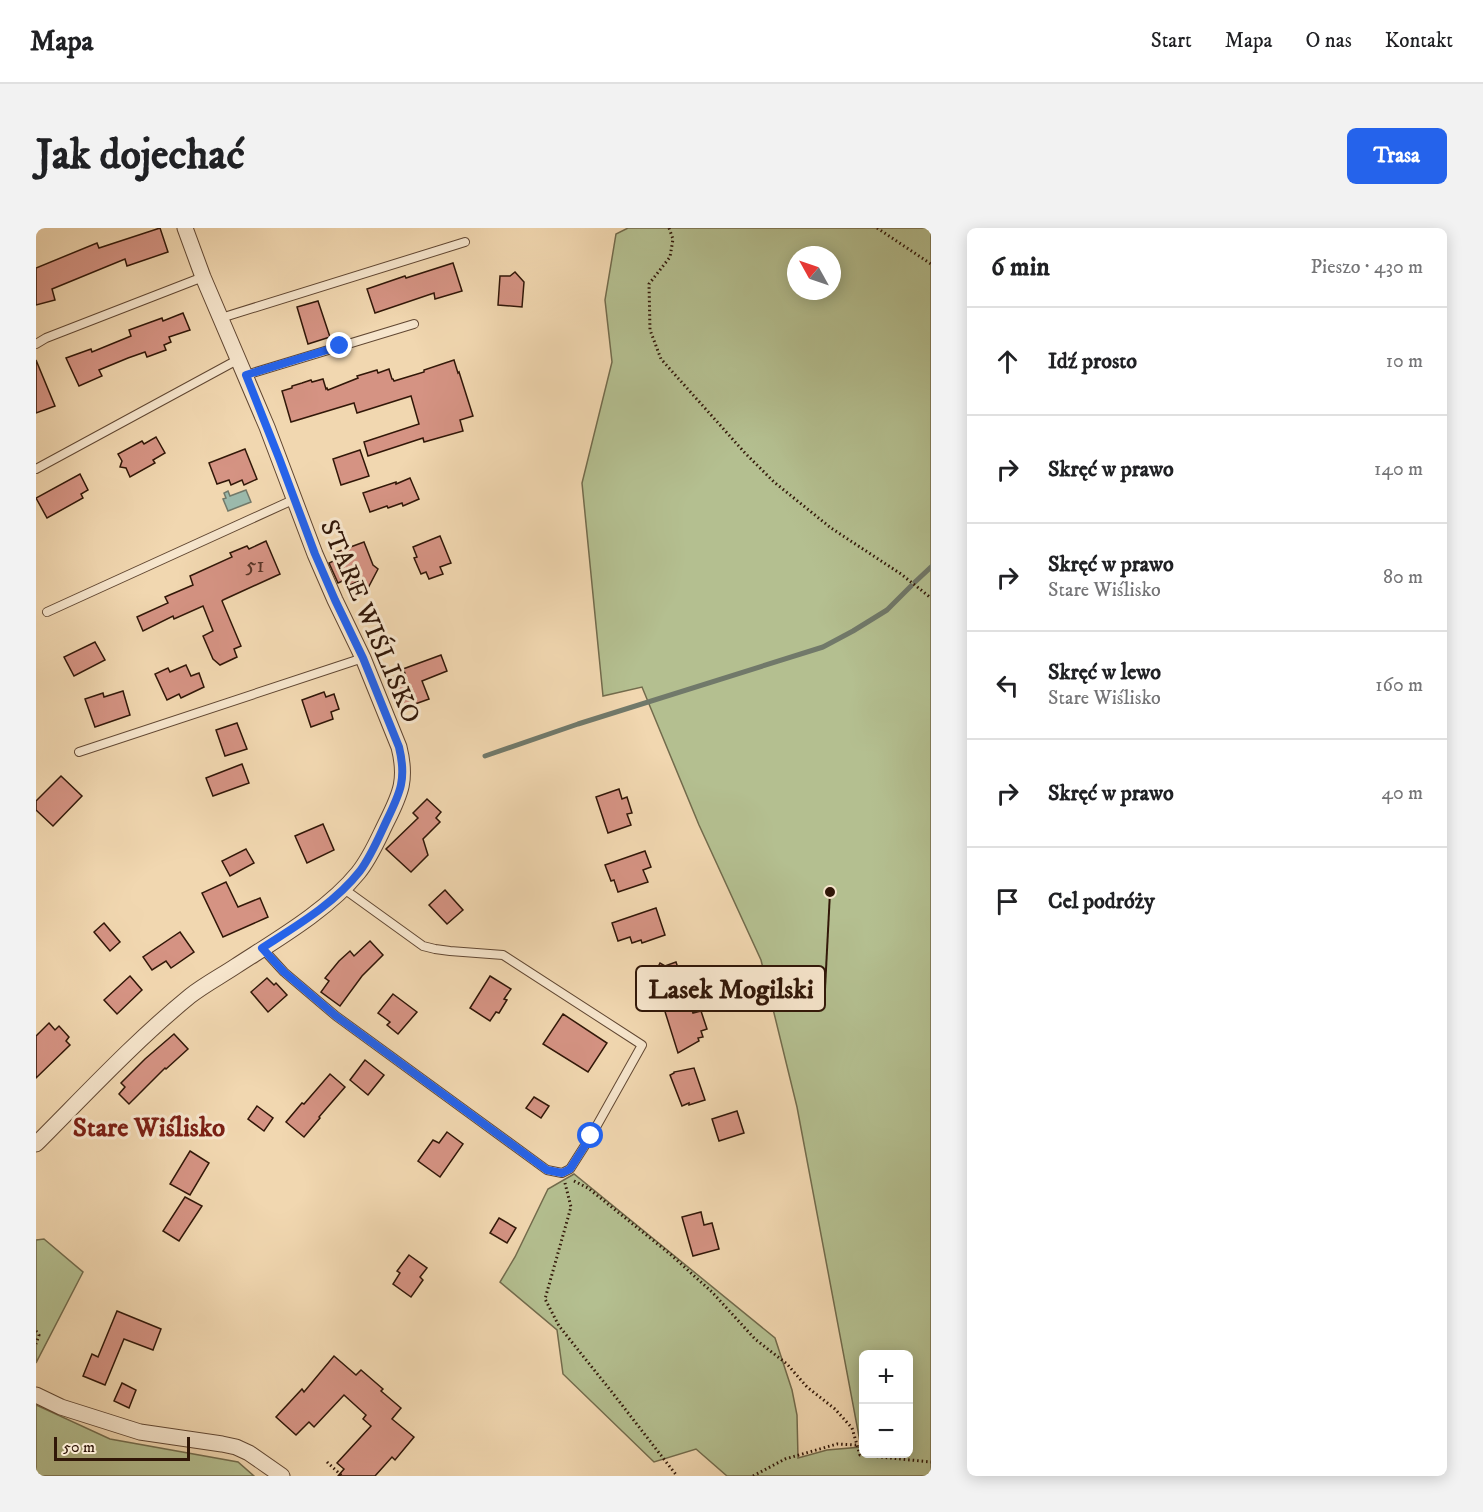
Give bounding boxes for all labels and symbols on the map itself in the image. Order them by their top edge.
north arrow [787,246,841,300]
route end [326,332,352,358]
street label: STARE WIŚLISKO [312,515,428,728]
house number: 51 [245,552,265,579]
callout: Lasek Mogilski [636,966,825,1011]
text: Lasek Mogilski [648,973,814,1007]
district label: Stare Wiślisko [73,1111,225,1145]
route start [577,1122,603,1148]
scale bar [54,1434,190,1462]

